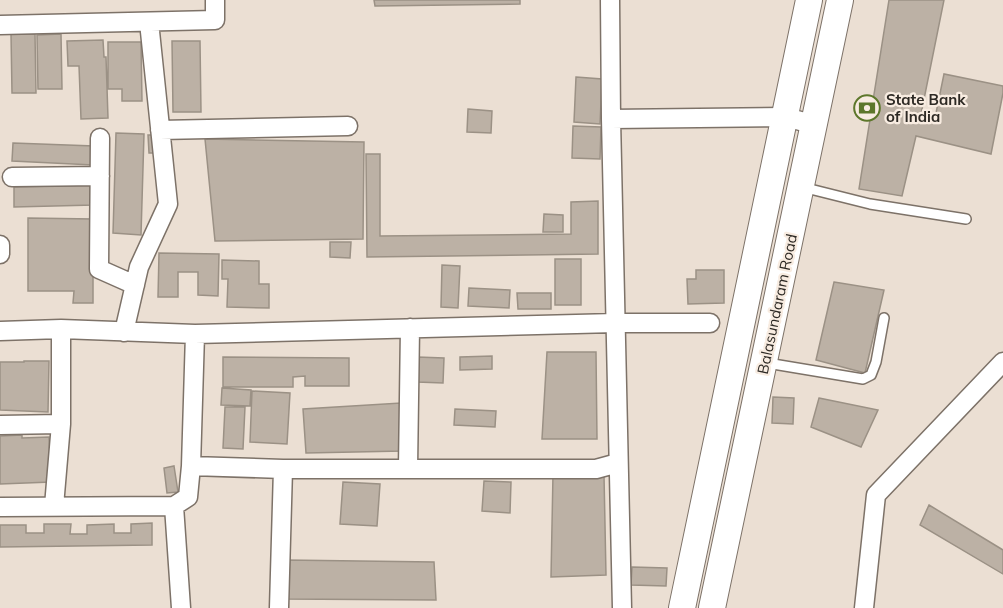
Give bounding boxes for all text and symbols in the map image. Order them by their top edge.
place label: State Bank of India [886,90,966,126]
bank icon: State Bank of India [852,93,882,123]
street label: Balasundaram Road [753,232,801,376]

